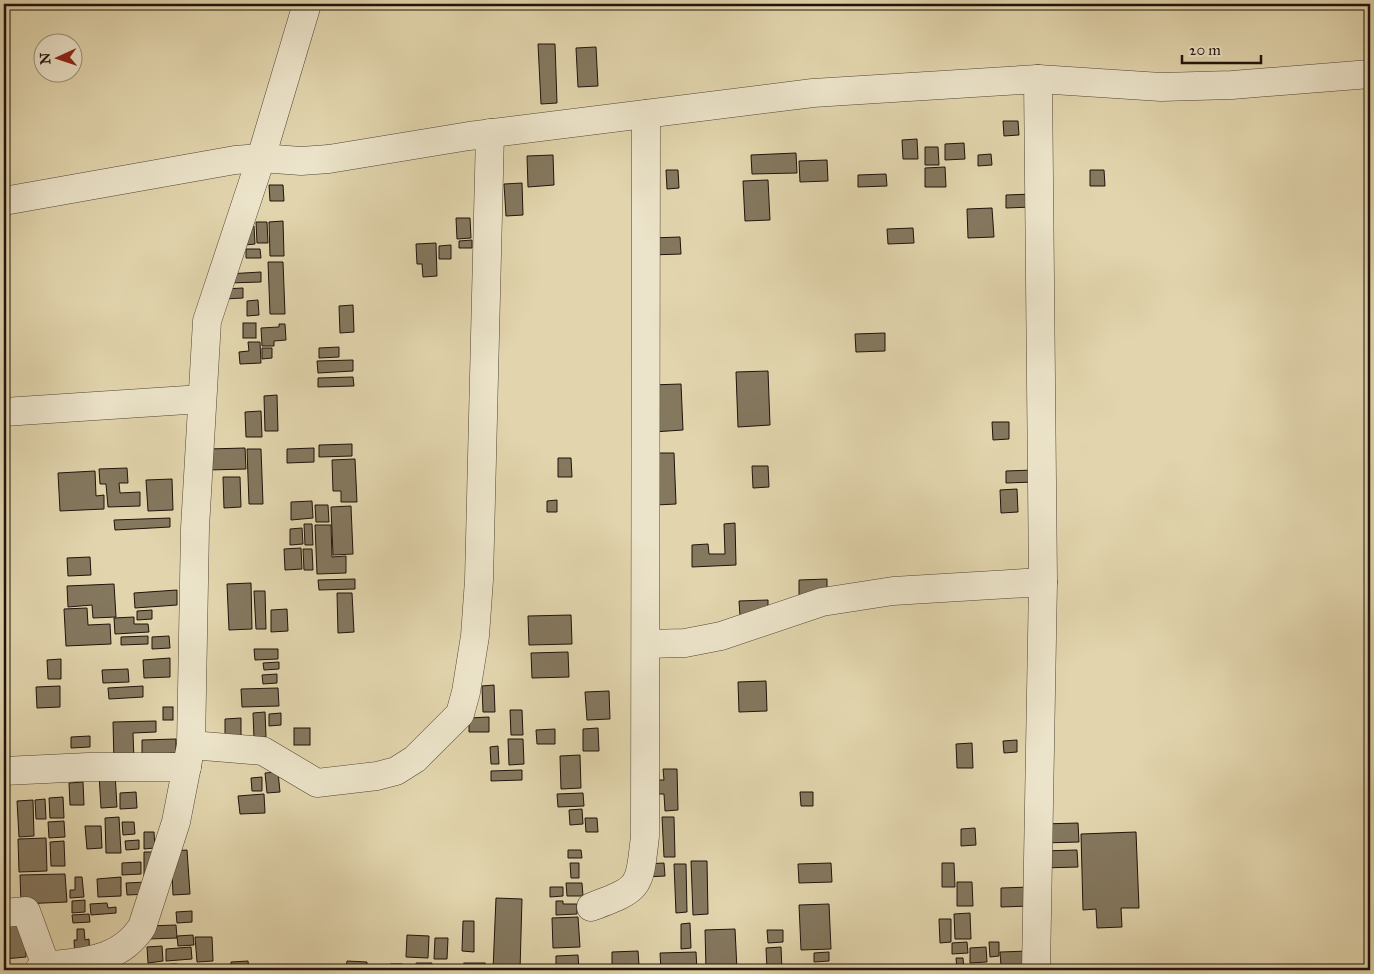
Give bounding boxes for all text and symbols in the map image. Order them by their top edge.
north arrow [32,32,82,82]
scale bar [1182,32,1260,64]
text: 20 m [1189,41,1221,59]
text: N [37,52,54,65]

